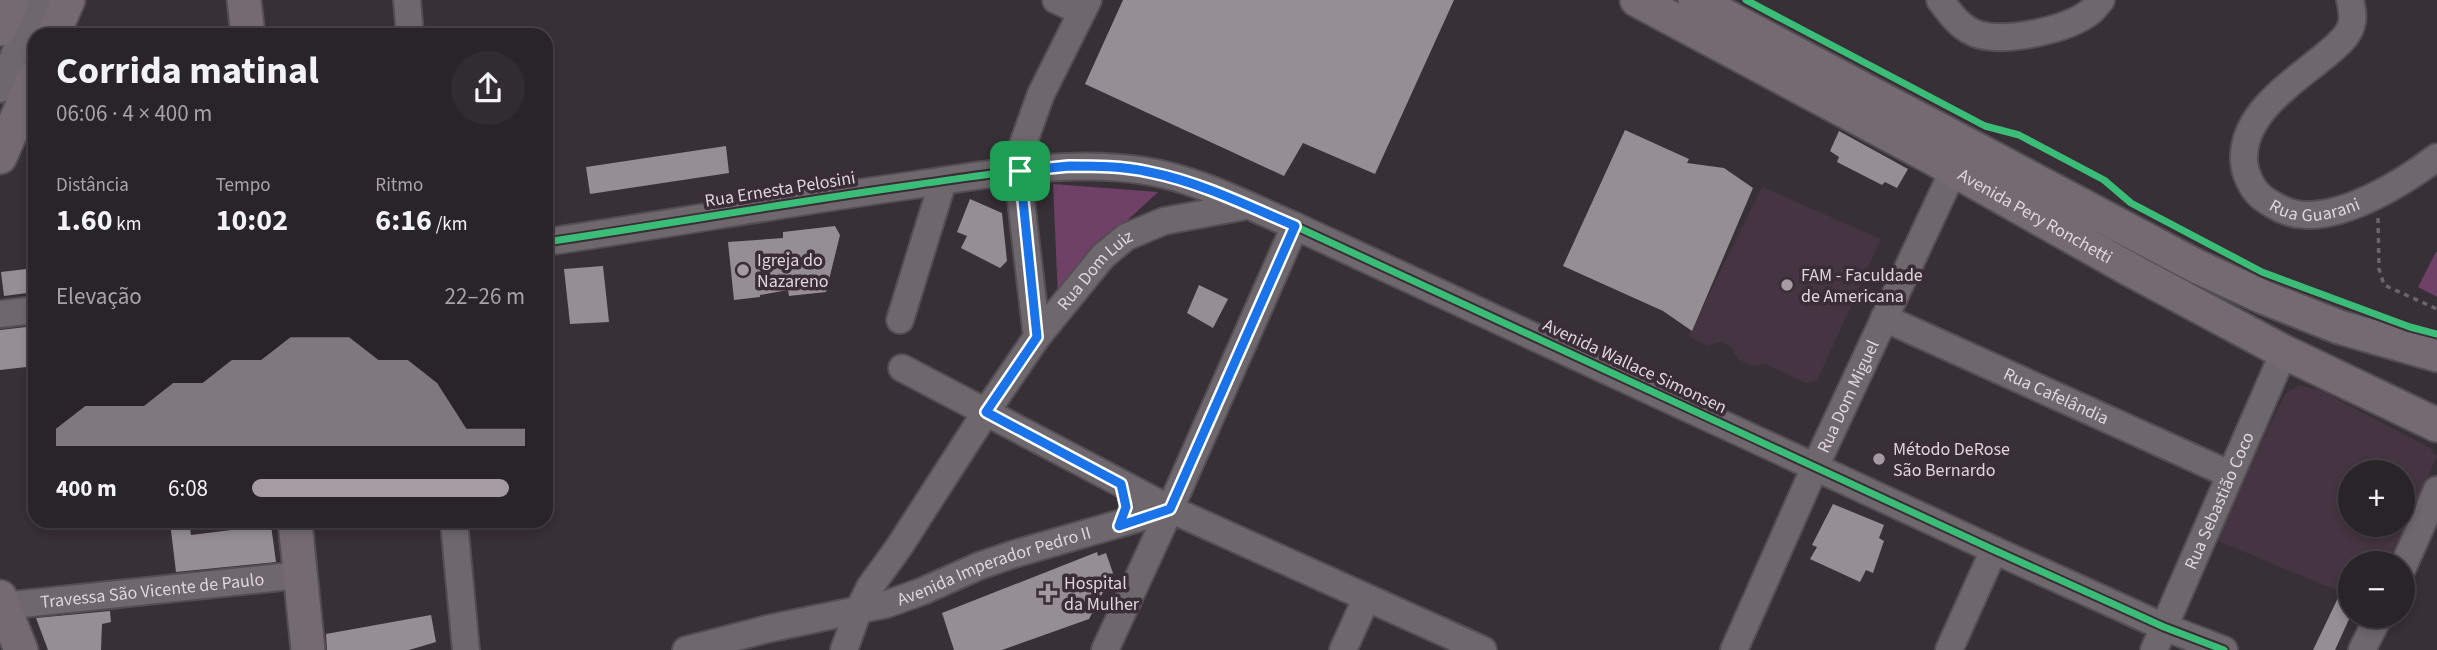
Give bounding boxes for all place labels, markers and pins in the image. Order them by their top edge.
pin [990,141,1050,201]
place label: Igreja do Nazareno [757,248,829,294]
marker: Igreja do Nazareno [735,262,751,278]
place label: FAM - Faculdade de Americana [1801,263,1923,309]
marker: FAM - Faculdade de Americana [1779,277,1795,293]
place label: Método DeRose São Bernardo [1893,437,2010,483]
marker: Método DeRose São Bernardo [1871,451,1887,467]
place label: Hospital da Mulher [1064,571,1140,617]
marker: Hospital da Mulher [1038,583,1058,603]

